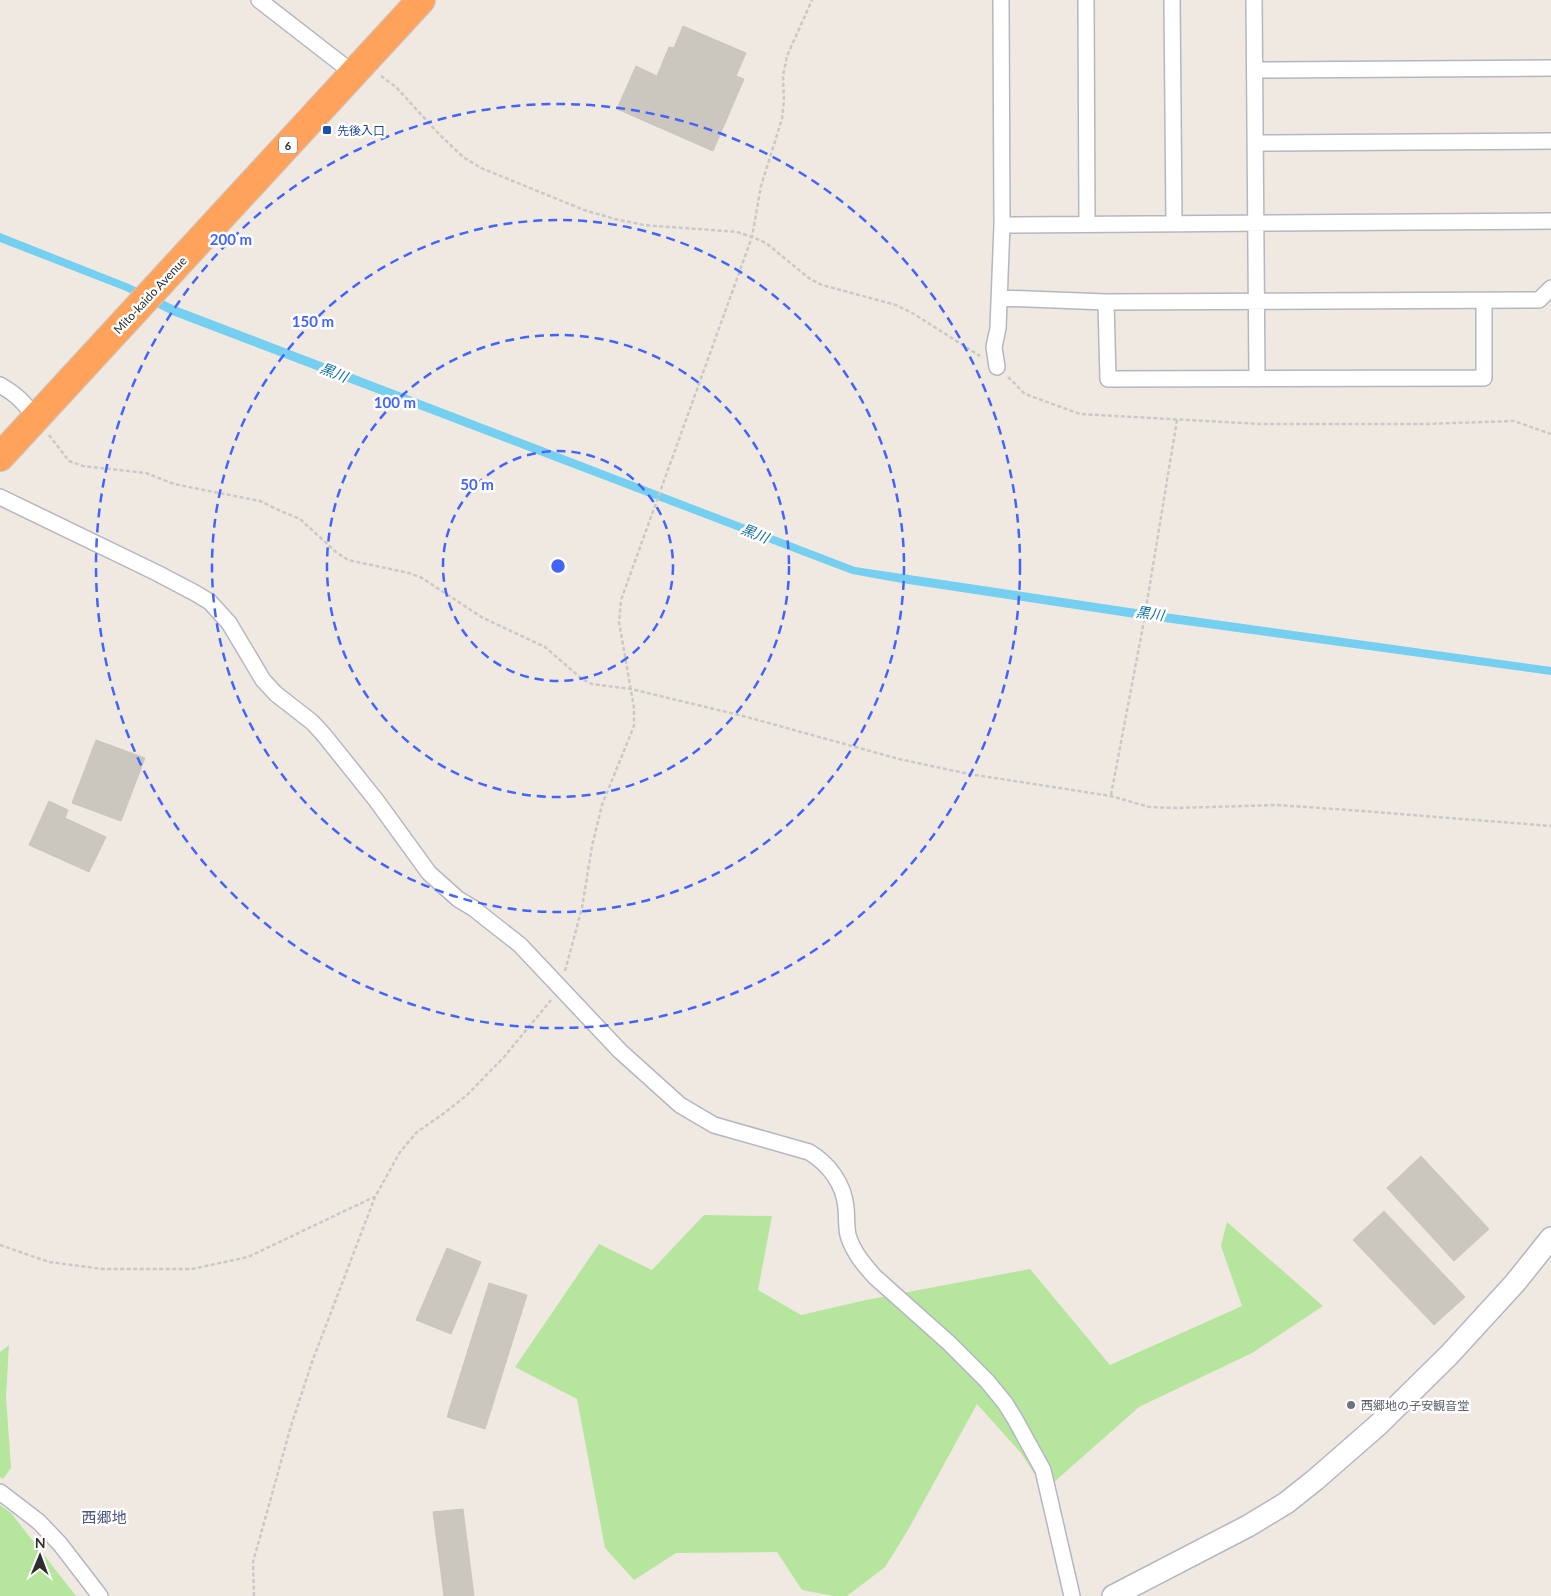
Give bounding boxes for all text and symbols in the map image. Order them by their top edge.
place label: 先後入口 [337,123,385,138]
marker: 先後入口 [321,124,333,136]
road number: 6 [279,136,297,154]
text: 200 m [210,230,252,248]
street label: Mito-kaido Avenue [110,253,190,337]
text: 150 m [292,312,334,330]
water label: 黒川 [318,359,352,386]
text: 100 m [374,393,416,411]
text: 50 m [460,475,494,493]
water label: 黒川 [739,520,773,547]
centre of rings [549,557,567,575]
water label: 黒川 [1135,603,1167,624]
place label: 西郷地の子安観音堂 [1361,1398,1469,1413]
marker: 西郷地の子安観音堂 [1345,1399,1357,1411]
district label: 西郷地 [81,1508,127,1526]
north arrow [15,1531,65,1581]
text: N [35,1534,46,1551]

